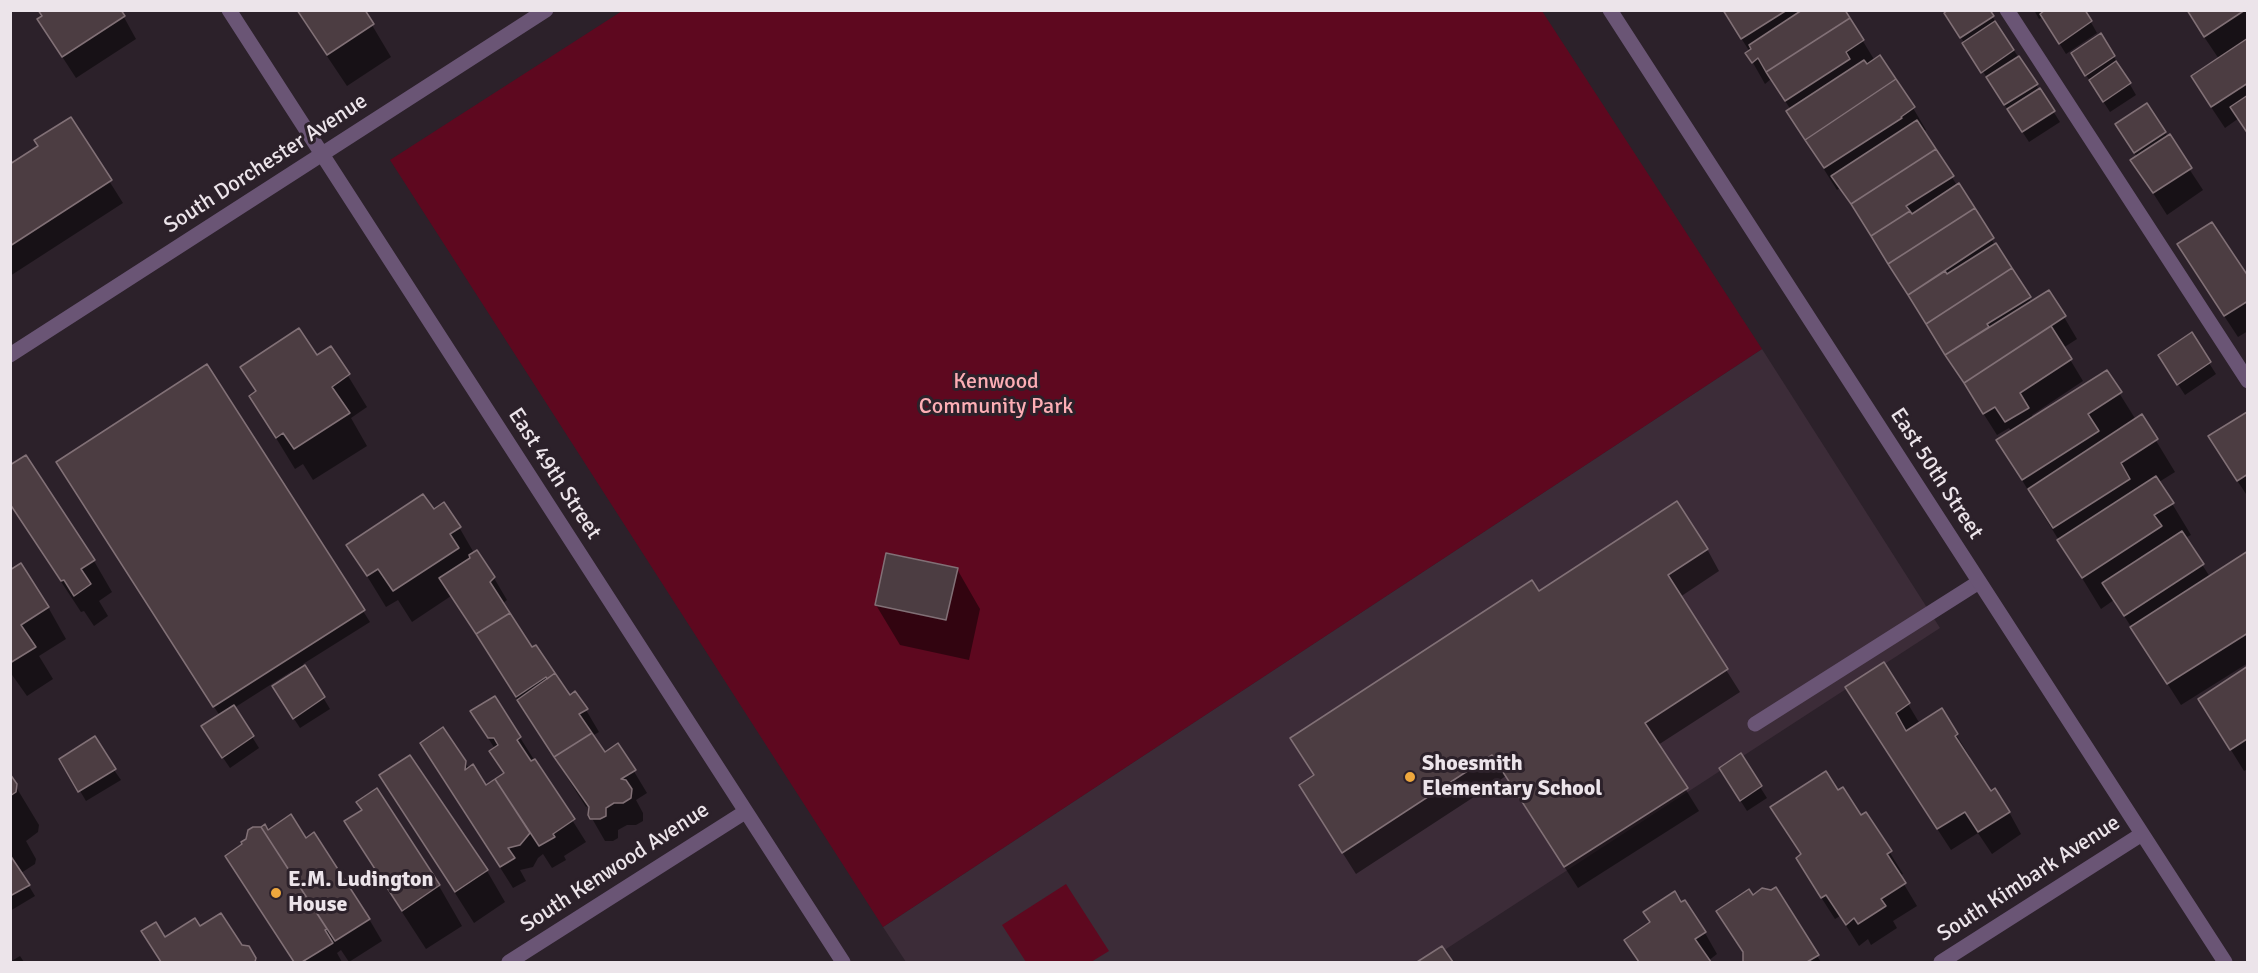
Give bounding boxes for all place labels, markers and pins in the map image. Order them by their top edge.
place label: Shoesmith Elementary School [1422,751,1602,802]
marker: Shoesmith Elementary School [1403,770,1417,784]
place label: E.M. Ludington House [288,867,434,918]
marker: E.M. Ludington House [269,886,283,900]

